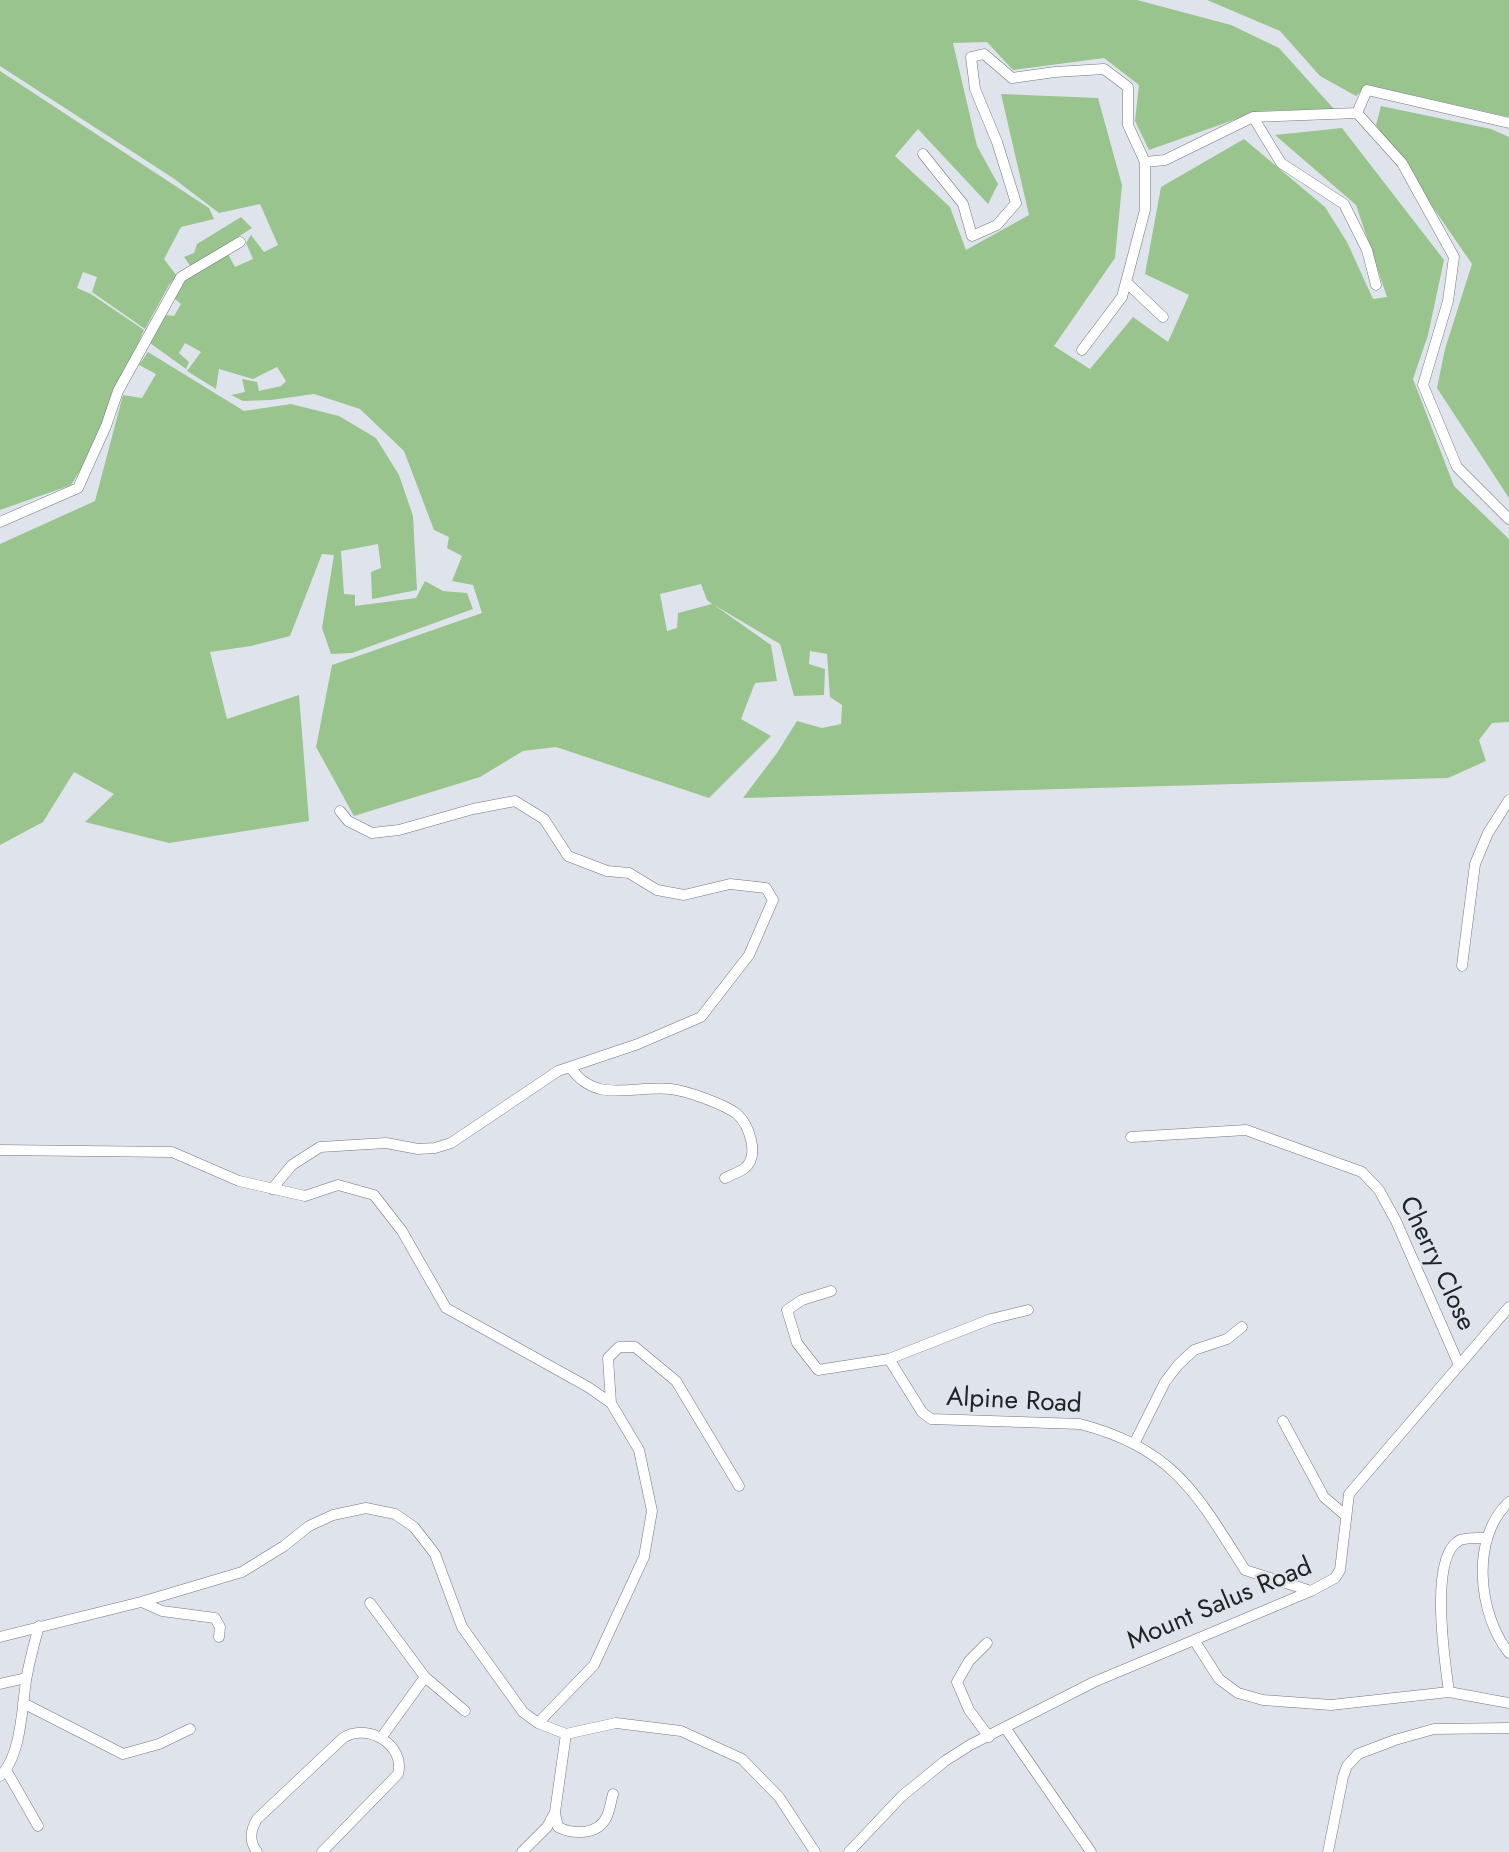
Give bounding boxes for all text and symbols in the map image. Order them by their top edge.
street label: Cherry Close [1391,1192,1481,1336]
street label: Alpine Road [945,1383,1083,1421]
street label: Mount Salus Road [1123,1552,1317,1658]

